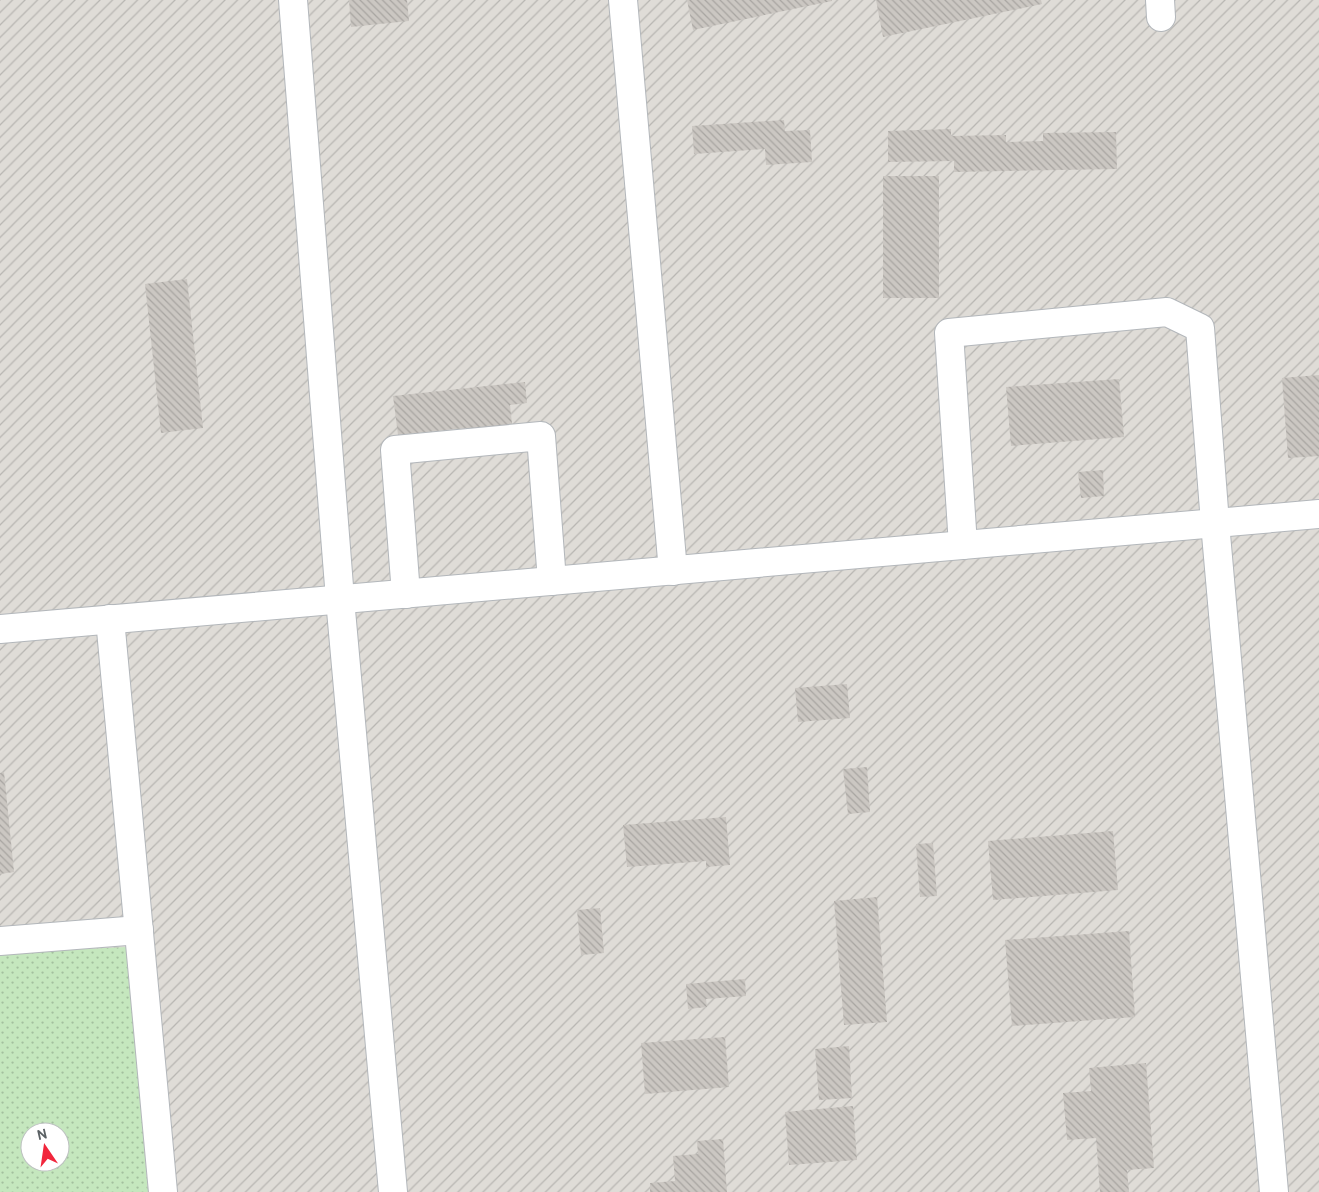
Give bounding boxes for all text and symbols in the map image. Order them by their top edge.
north arrow [20,1122,70,1172]
text: N [36,1126,49,1145]

